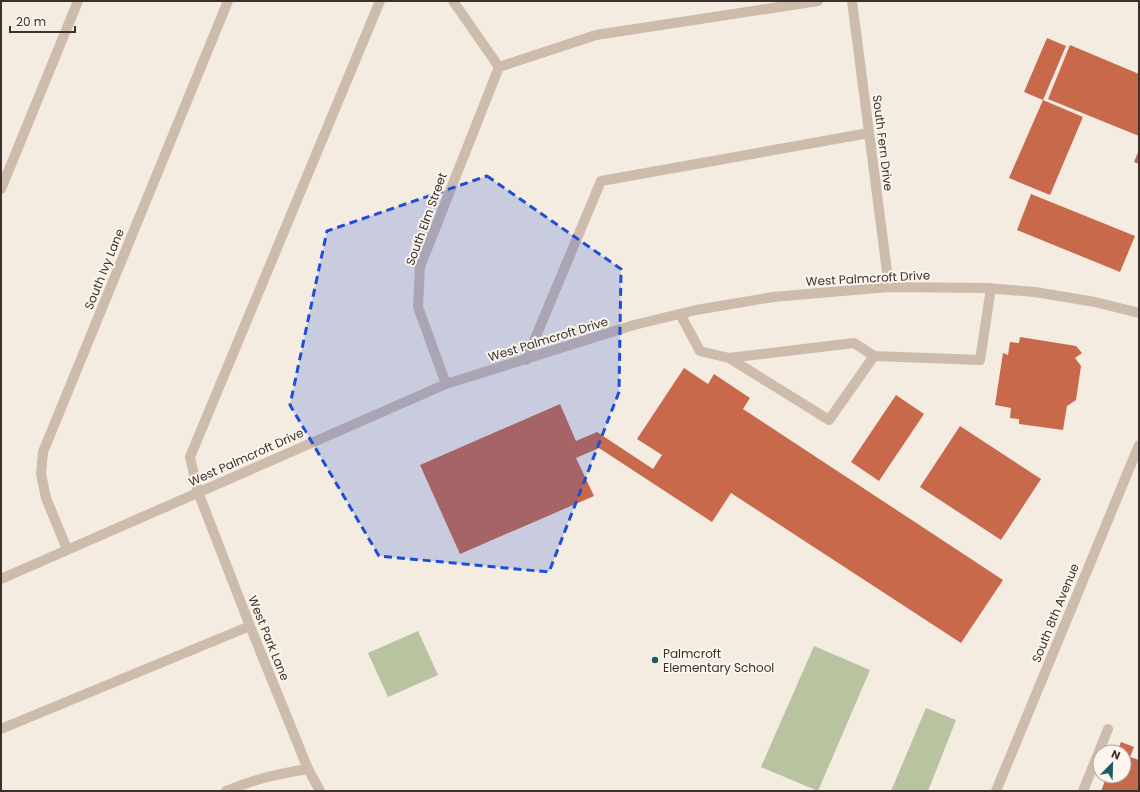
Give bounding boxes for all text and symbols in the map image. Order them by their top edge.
scale bar [10,8,75,34]
text: 20 m [16,13,46,30]
street label: South Fern Drive [869,94,897,192]
street label: South Elm Street [401,170,451,268]
street label: South Ivy Lane [80,226,128,312]
street label: West Palmcroft Drive [805,266,931,290]
street label: West Palmcroft Drive [486,313,610,365]
street label: West Palmcroft Drive [186,424,306,490]
street label: South 8th Avenue [1027,561,1083,665]
street label: West Park Lane [244,593,294,683]
place label: Palmcroft Elementary School [663,645,774,676]
marker: Palmcroft Elementary School [650,655,660,665]
north arrow [1092,744,1132,784]
text: N [1109,746,1123,764]

